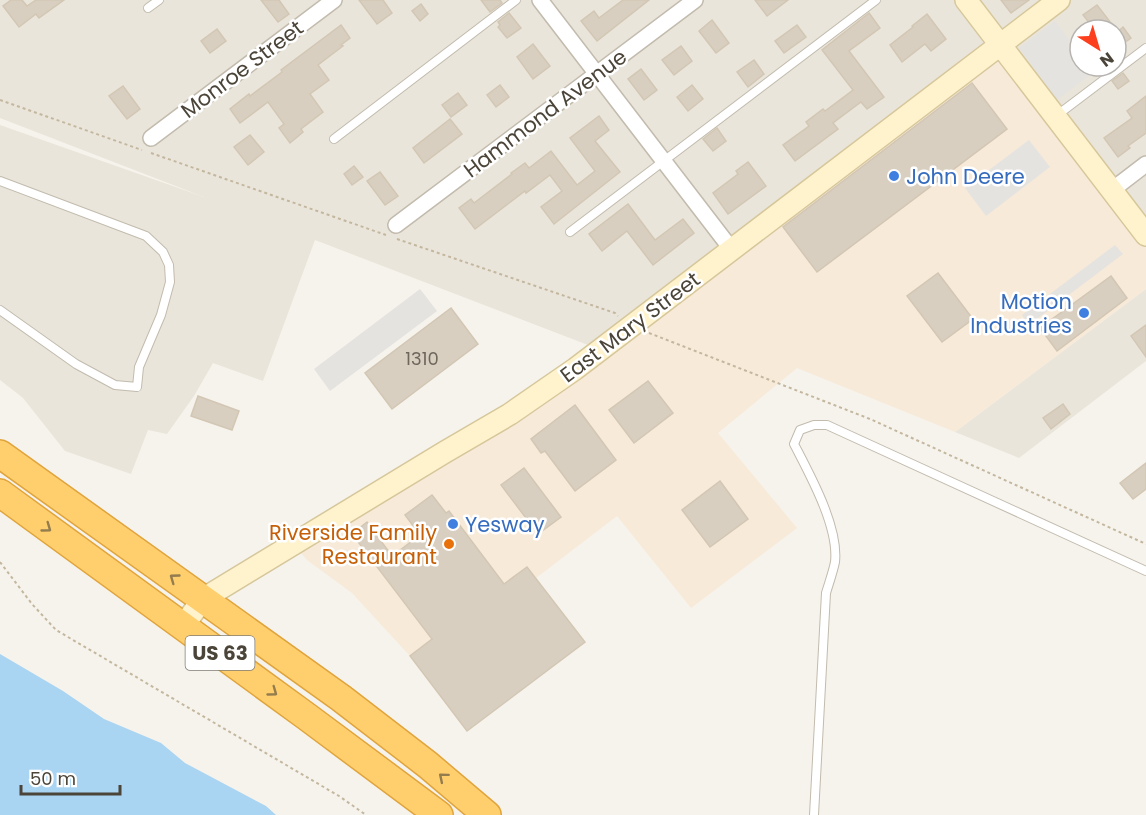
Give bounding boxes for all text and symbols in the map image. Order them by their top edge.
street label: Monroe Street [175,13,309,125]
north arrow [1068,18,1128,78]
street label: Hammond Avenue [457,42,633,184]
text: N [1095,47,1118,72]
place label: John Deere [906,162,1025,191]
marker: John Deere [887,169,901,183]
street label: East Mary Street [554,265,706,389]
place label: Motion Industries [970,287,1072,340]
marker: Motion Industries [1077,306,1091,320]
house number: 1310 [405,346,439,371]
place label: Yesway [465,510,545,539]
marker: Yesway [446,517,460,531]
place label: Riverside Family Restaurant [269,518,437,571]
one-way arrow [41,520,52,531]
marker: Riverside Family Restaurant [442,537,456,551]
one-way arrow [169,574,180,585]
road number: US 63 [186,636,254,670]
one-way arrow [266,685,277,696]
scale bar [21,758,120,796]
text: 50 m [30,766,76,791]
one-way arrow [439,773,450,784]

